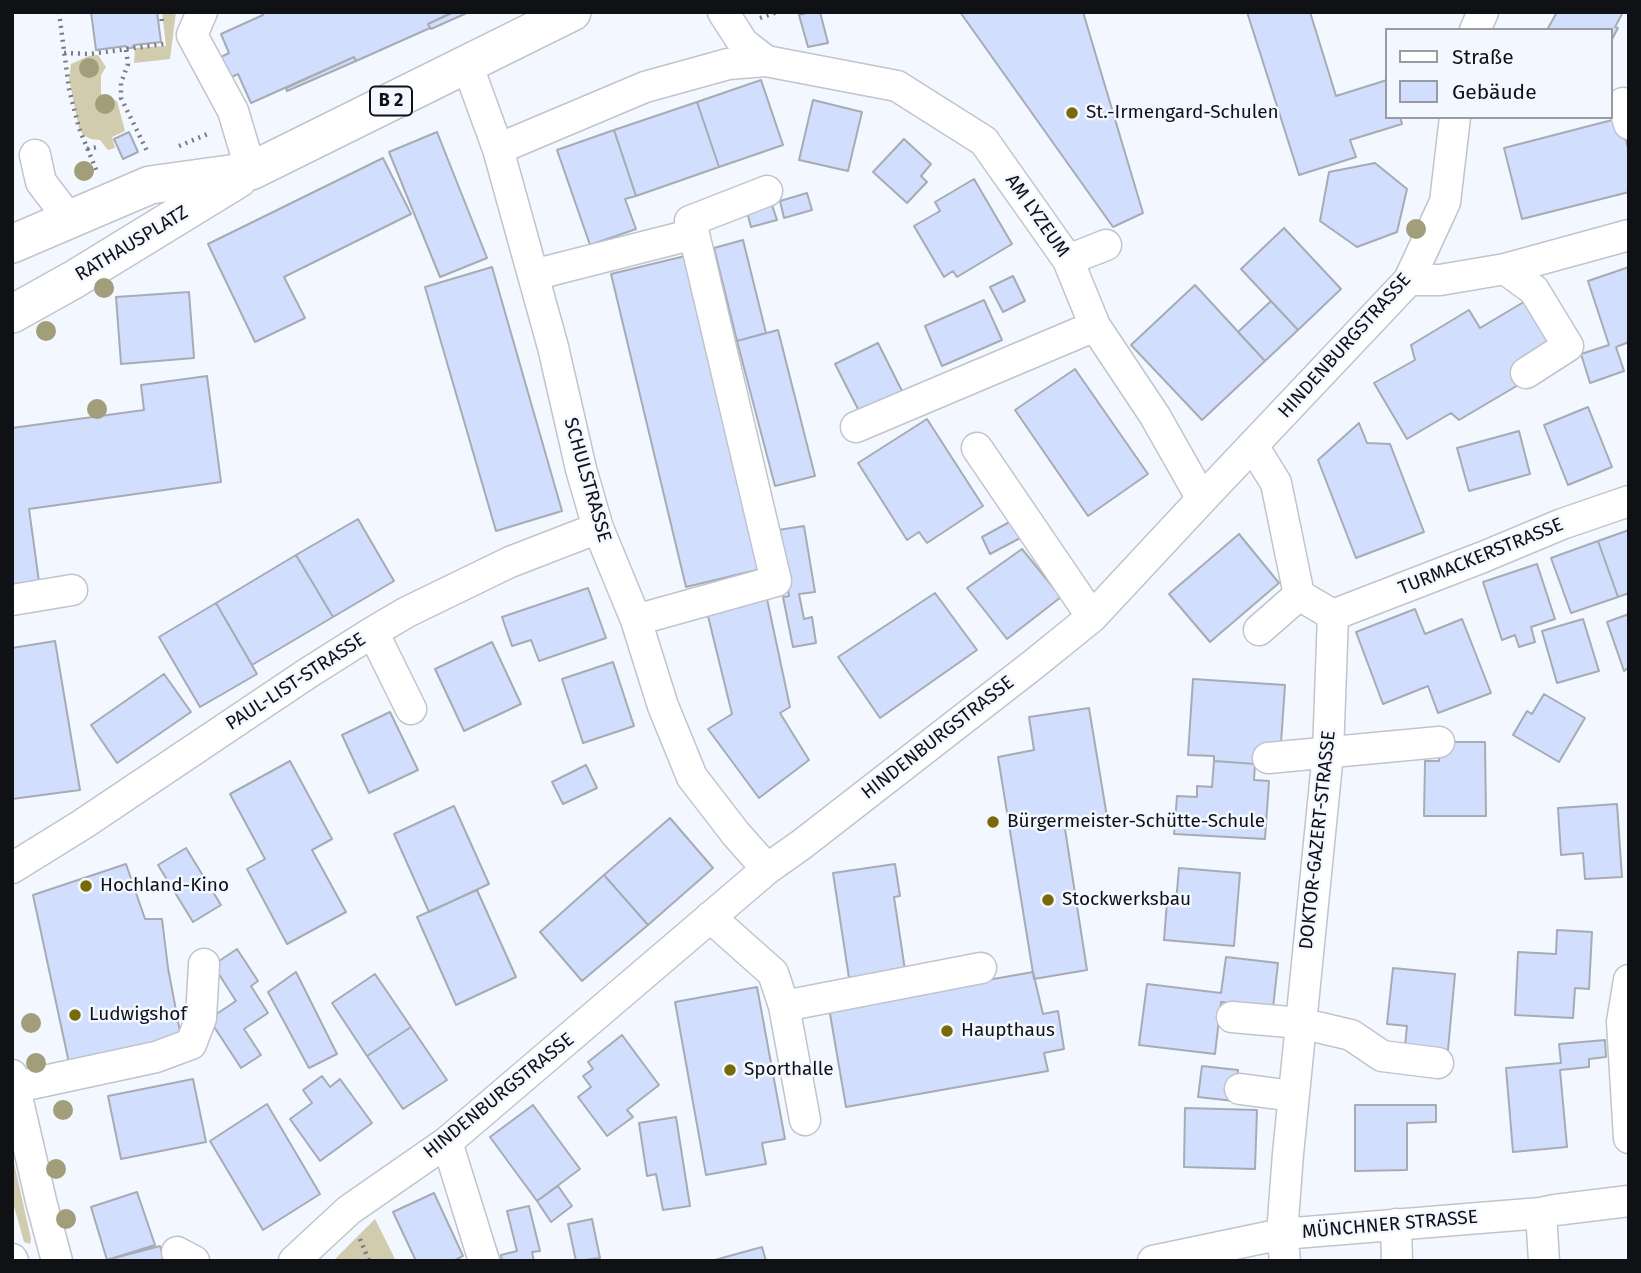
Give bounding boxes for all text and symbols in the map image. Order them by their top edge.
legend [1386,28,1613,119]
text: Straße [1452,44,1514,70]
text: Gebäude [1452,79,1537,105]
road number: B 2 [370,86,412,116]
place label: St.-Irmengard-Schulen [1086,102,1279,124]
marker: St.-Irmengard-Schulen [1064,105,1080,121]
street label: AM LYZEUM [1000,170,1074,262]
street label: RATHAUSPLATZ [71,201,193,287]
street label: HINDENBURGSTRASSE [1274,269,1416,423]
street label: SCHULSTRASSE [558,415,616,545]
street label: TURMACKERSTRASSE [1395,514,1567,600]
street label: PAUL-LIST-STRASSE [222,628,370,736]
street label: HINDENBURGSTRASSE [857,671,1019,805]
street label: DOKTOR-GAZERT-STRASSE [1295,729,1341,951]
place label: Bürgermeister-Schütte-Schule [1007,811,1265,833]
marker: Bürgermeister-Schütte-Schule [985,814,1001,830]
place label: Hochland-Kino [100,875,229,897]
marker: Hochland-Kino [78,878,94,894]
place label: Stockwerksbau [1062,889,1191,911]
marker: Stockwerksbau [1040,892,1056,908]
place label: Ludwigshof [89,1004,187,1026]
marker: Ludwigshof [67,1007,83,1023]
place label: Haupthaus [961,1020,1055,1042]
marker: Haupthaus [939,1023,955,1039]
street label: HINDENBURGSTRASSE [419,1028,579,1164]
place label: Sporthalle [744,1059,834,1081]
marker: Sporthalle [722,1062,738,1078]
street label: MÜNCHNER STRASSE [1301,1206,1479,1244]

